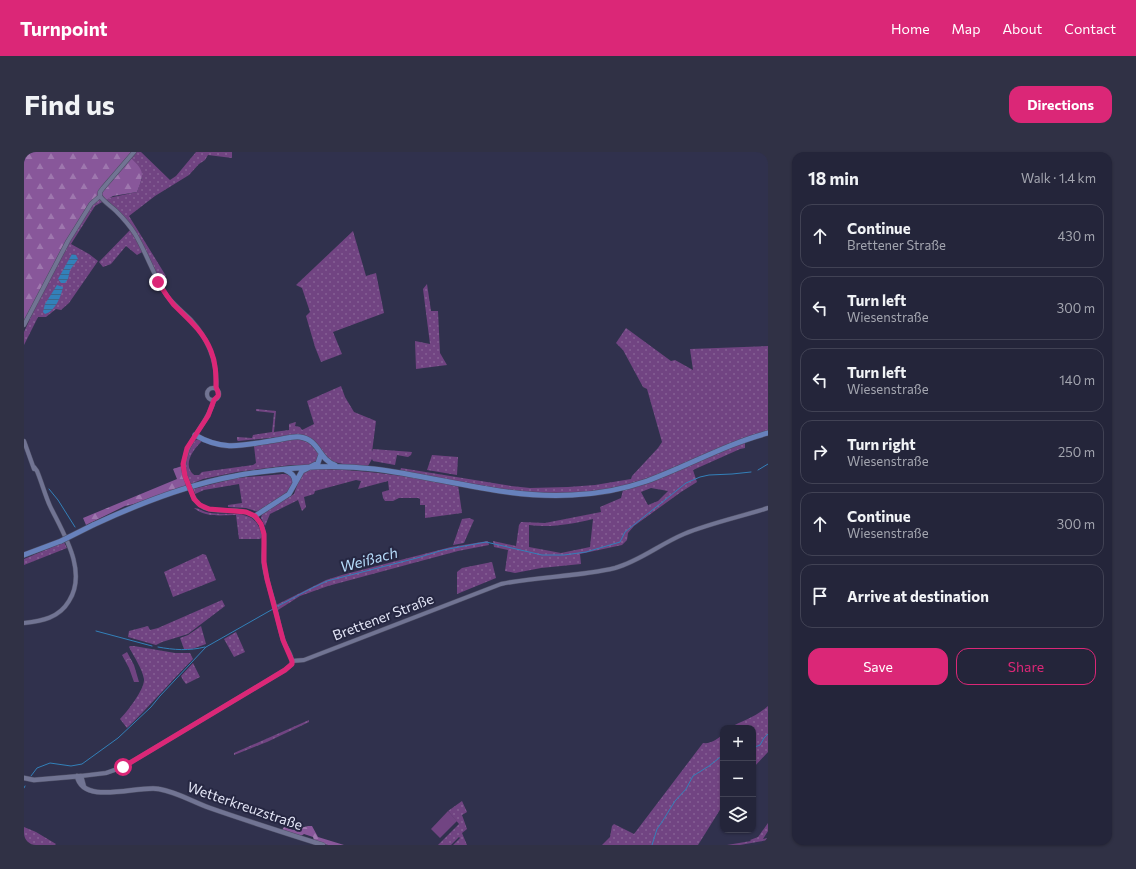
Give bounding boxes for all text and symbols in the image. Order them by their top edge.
text: Turnpoint [20,17,108,40]
text: Home [891,20,930,37]
text: Map [952,20,980,37]
text: About [1002,20,1042,37]
text: Contact [1064,20,1116,37]
button: Directions [1009,86,1112,123]
text: Find us [24,87,115,121]
text: 18 min [808,168,859,189]
text: Walk · 1.4 km [1021,170,1096,186]
text: Continue [847,219,911,237]
icon: ahead [809,225,831,247]
text: 430 m [1057,228,1095,244]
text: Brettener Straße [847,237,946,253]
route end [149,273,167,291]
text: Turn left [847,291,906,309]
icon: left [809,297,831,319]
text: 300 m [1057,300,1095,316]
text: Wiesenstraße [847,309,929,325]
text: Turn left [847,363,906,381]
icon: left [809,369,831,391]
text: 140 m [1059,372,1095,388]
text: Wiesenstraße [847,381,929,397]
text: Turn right [847,435,916,453]
icon: right [809,441,831,463]
text: 250 m [1058,444,1095,460]
text: Wiesenstraße [847,453,929,469]
text: Continue [847,507,911,525]
icon: ahead [809,513,831,535]
text: 300 m [1057,516,1095,532]
text: Wiesenstraße [847,525,929,541]
water label: Weißach [338,543,400,575]
icon: arrive [809,585,831,607]
text: Arrive at destination [847,587,989,605]
street label: Brettener Straße [330,590,436,644]
button: Save [808,648,948,685]
button: Share [956,648,1096,685]
map controls [720,725,756,833]
button: + [720,725,756,761]
route start [114,758,132,776]
button: − [720,761,756,797]
street label: Wetterkreuzstraße [185,778,305,833]
button: layers [720,797,756,833]

